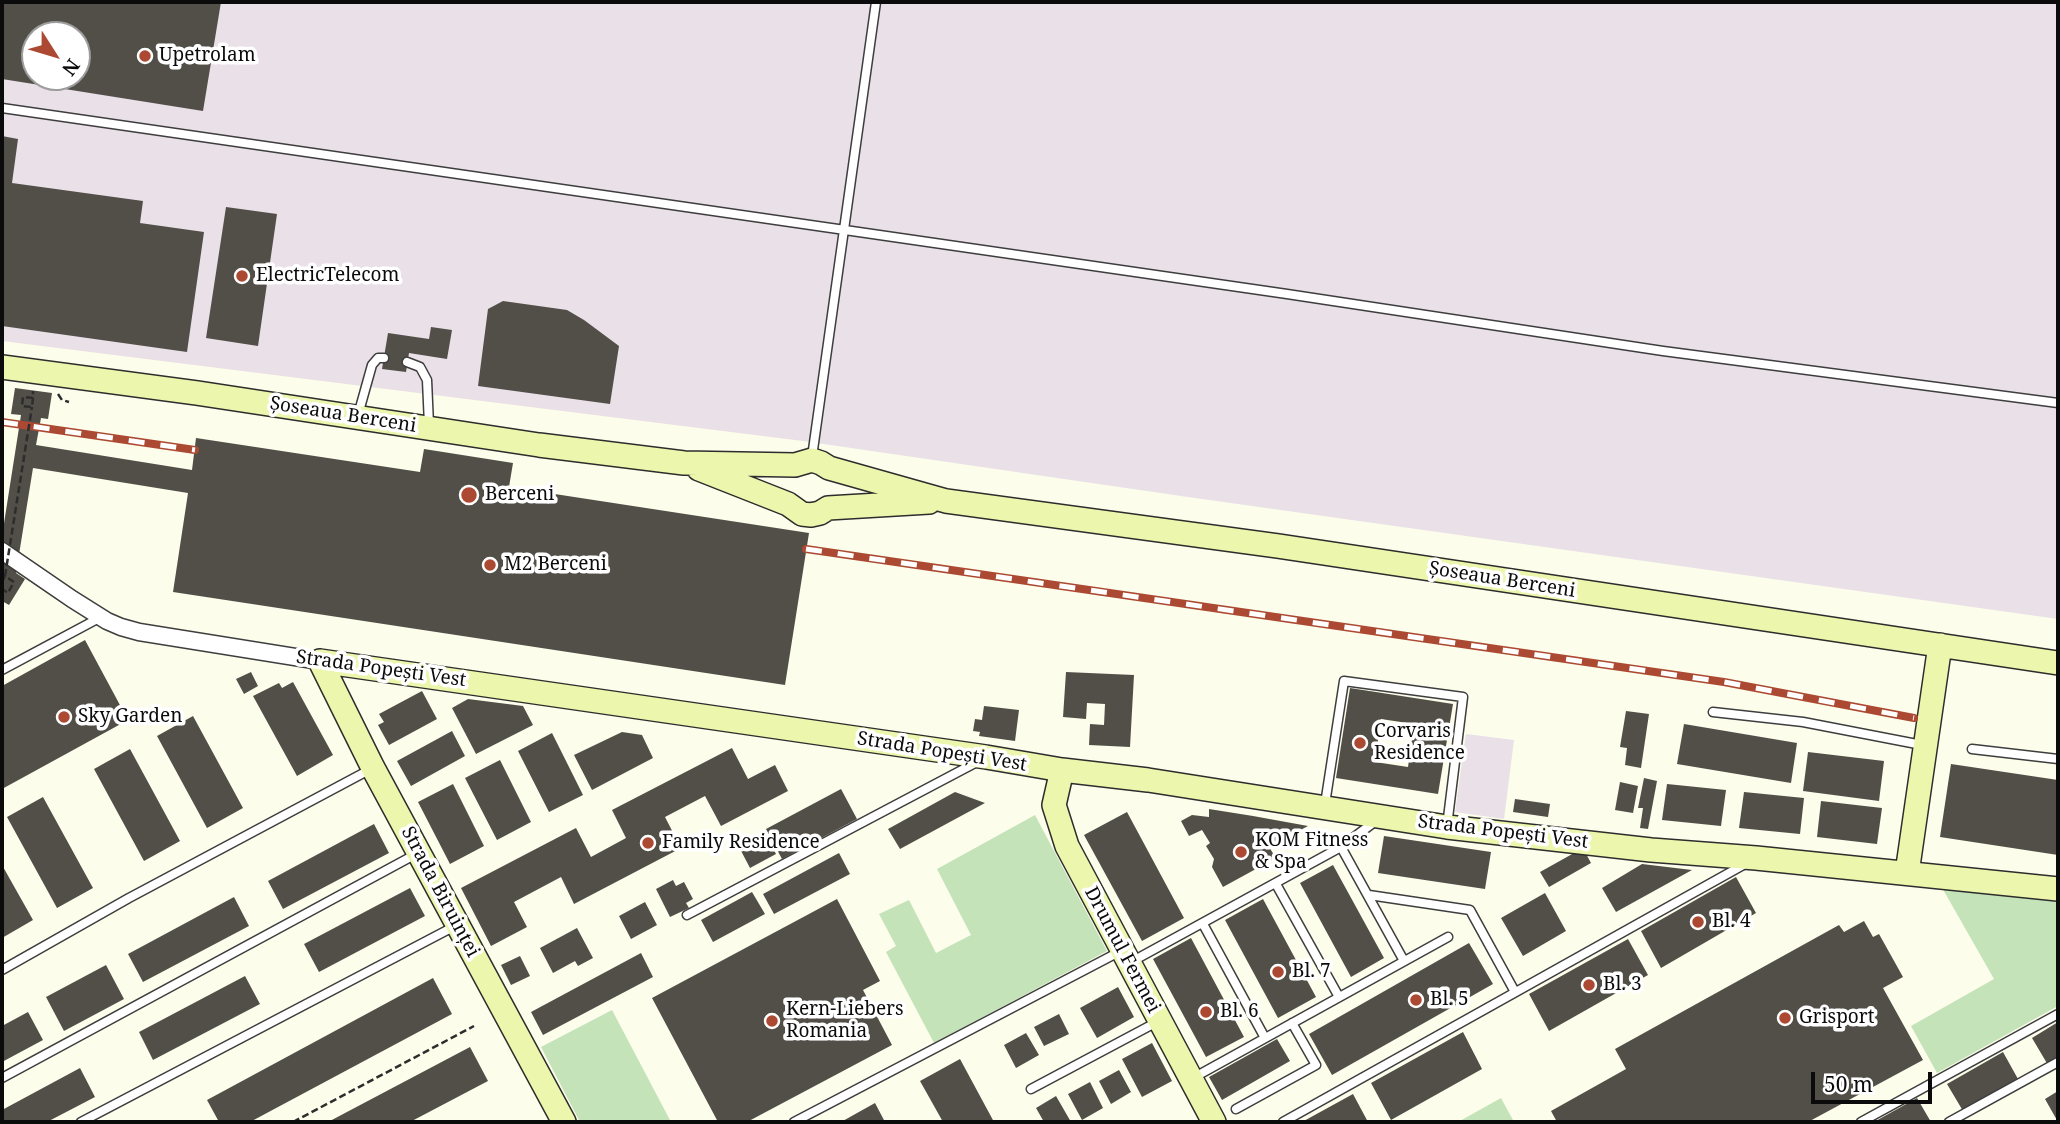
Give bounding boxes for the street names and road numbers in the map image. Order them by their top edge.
street label: Șoseaua Berceni [268,392,418,438]
street label: Șoseaua Berceni [1427,557,1577,603]
street label: Strada Popești Vest [295,646,467,692]
street label: Strada Popești Vest [856,727,1028,777]
street label: Strada Popești Vest [1417,810,1589,854]
street label: Strada Biruinței [396,823,484,961]
street label: Drumul Fermei [1079,883,1165,1017]

